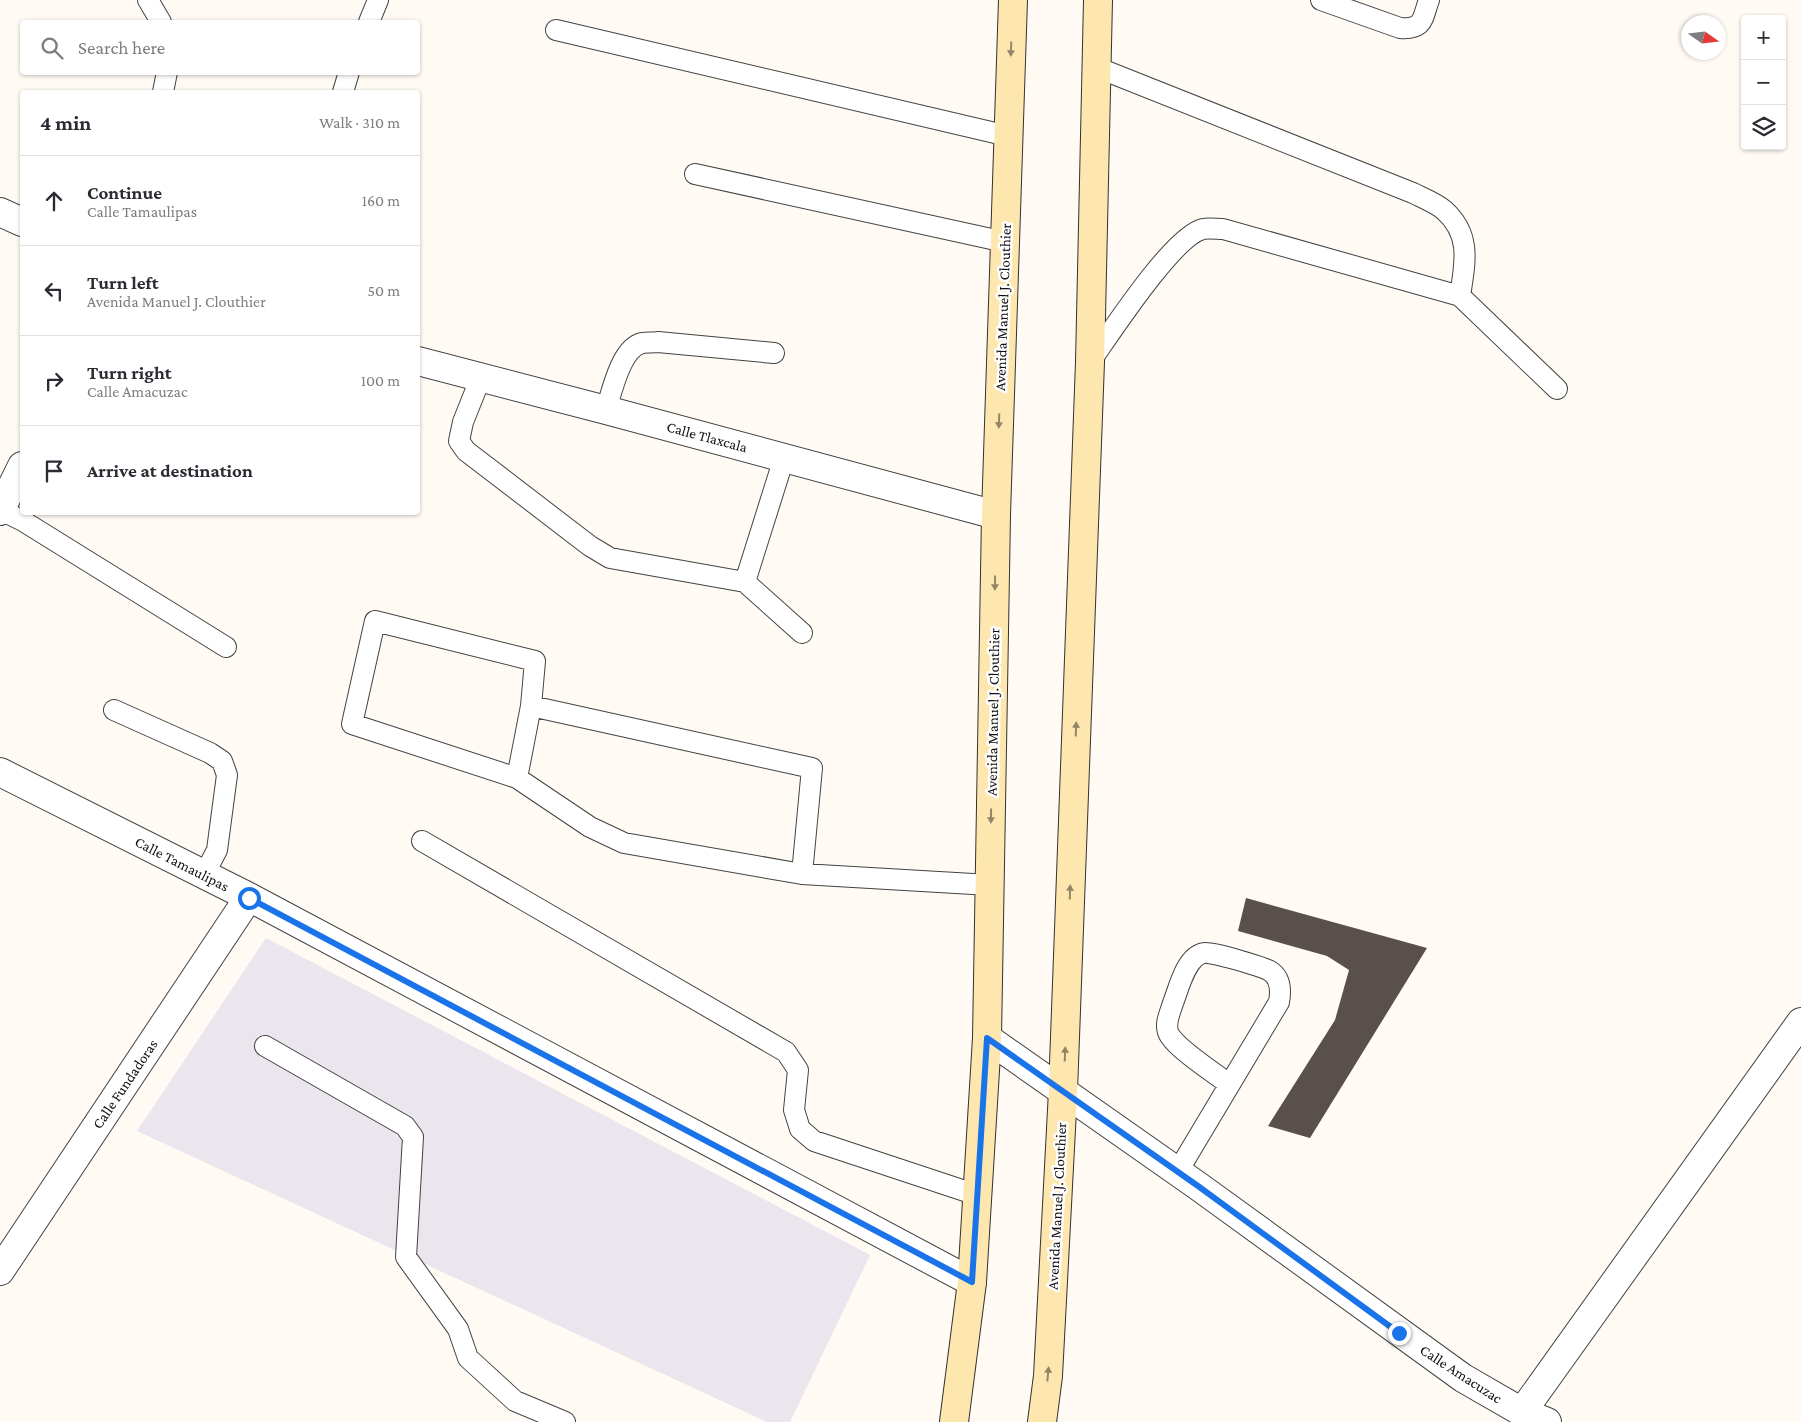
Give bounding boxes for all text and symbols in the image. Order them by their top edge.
north arrow [1681,15,1726,60]
map controls [1741,15,1786,150]
button: + [1741,15,1786,60]
search box [20,20,420,75]
icon: search [38,34,66,62]
text: Search here [78,37,165,58]
one-way arrow [1007,41,1015,57]
button: − [1741,60,1786,105]
button: layers [1741,105,1786,150]
text: 4 min [40,111,91,135]
text: Walk · 310 m [319,114,400,131]
text: Continue [87,182,162,203]
icon: ahead [40,187,68,215]
text: 160 m [362,192,400,209]
text: Calle Tamaulipas [87,203,197,220]
street label: Avenida Manuel J. Clouthier [992,222,1015,391]
text: Turn left [87,272,159,293]
icon: left [40,277,68,305]
text: 50 m [368,282,400,299]
text: Avenida Manuel J. Clouthier [87,293,266,310]
text: Turn right [87,362,172,383]
icon: right [40,367,68,395]
text: 100 m [361,372,400,389]
text: Calle Amacuzac [87,383,188,400]
one-way arrow [995,413,1003,429]
street label: Calle Tlaxcala [665,419,749,455]
icon: arrive [40,457,68,485]
text: Arrive at destination [87,460,253,481]
one-way arrow [991,576,999,592]
street label: Avenida Manuel J. Clouthier [984,627,1003,796]
one-way arrow [1073,721,1081,737]
one-way arrow [987,808,995,824]
street label: Calle Tamaulipas [132,833,232,895]
one-way arrow [1067,883,1075,899]
route start [238,887,261,910]
street label: Calle Fundadoras [89,1036,161,1132]
one-way arrow [1061,1046,1069,1062]
street label: Avenida Manuel J. Clouthier [1045,1121,1070,1290]
route end [1388,1322,1411,1345]
street label: Calle Amacuzac [1417,1342,1506,1407]
one-way arrow [1044,1365,1052,1381]

